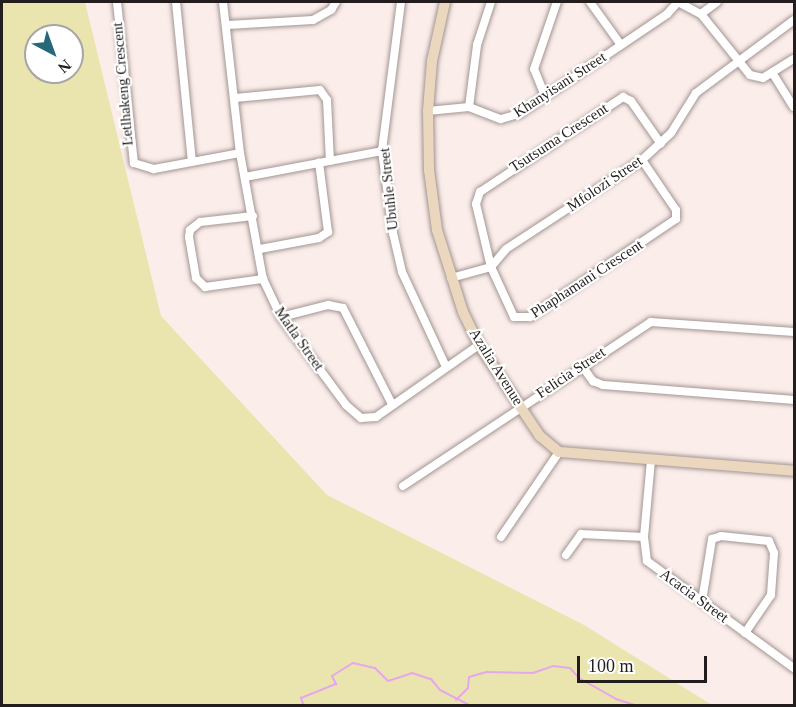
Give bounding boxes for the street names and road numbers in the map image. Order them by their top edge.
street label: Letlhakeng Crescent [109,22,137,146]
street label: Khanyisani Street [510,48,610,122]
street label: Tsutsuma Crescent [506,100,612,176]
street label: Ubuhle Street [376,147,402,231]
street label: Mfolozi Street [564,152,646,216]
street label: Phaphamani Crescent [527,236,647,322]
street label: Matla Street [270,304,328,374]
street label: Azalia Avenue [465,325,527,409]
street label: Felicia Street [533,343,609,403]
street label: Acacia Street [656,565,732,627]

